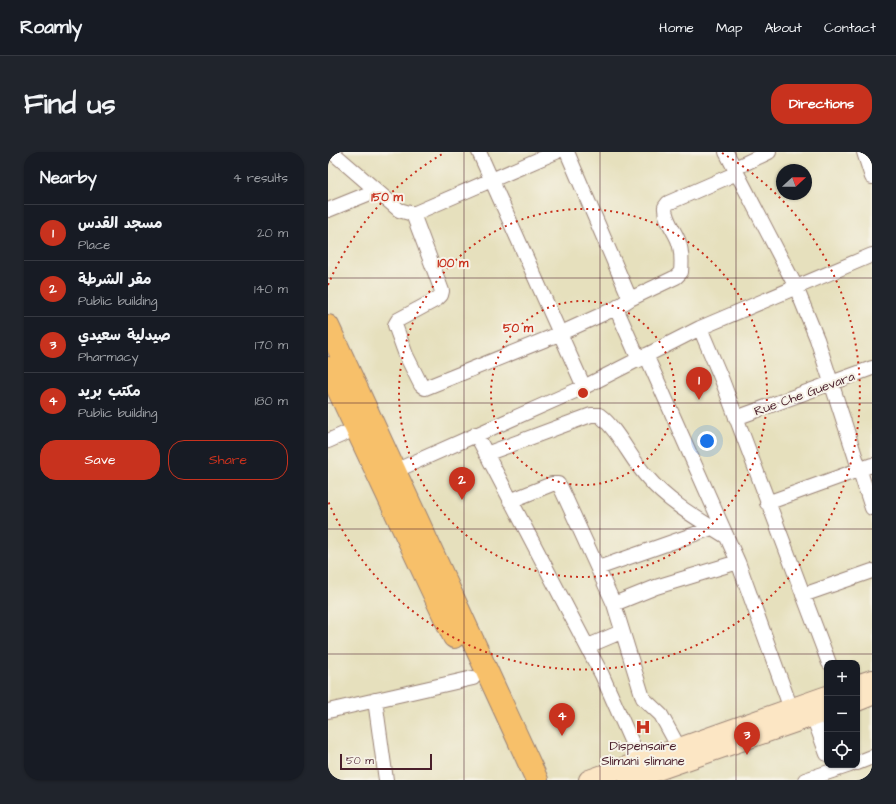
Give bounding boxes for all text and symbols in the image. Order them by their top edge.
text: Roamly [20,14,82,41]
text: Home [659,18,694,38]
text: Map [716,18,742,38]
text: About [764,18,802,38]
text: Contact [824,18,876,38]
button: Directions [771,84,872,124]
text: Find us [24,85,115,124]
north arrow [776,164,812,200]
text: Nearby [40,166,97,190]
text: 4 results [233,169,288,187]
text: 150 m [371,189,404,206]
text: مسجد القدس [78,213,162,234]
text: 1 [52,224,54,242]
text: 20 m [257,224,288,242]
text: Place [78,236,110,254]
text: 100 m [438,255,469,272]
text: مقر الشرطة [78,269,152,290]
text: 2 [49,280,57,298]
text: 140 m [254,280,288,298]
text: Public building [78,292,157,310]
text: 50 m [503,320,534,337]
text: صيدلية سعيدي [78,325,171,346]
text: 3 [50,336,56,354]
text: 170 m [255,336,288,354]
text: Pharmacy [78,348,139,366]
pin: 1 [686,367,712,400]
street label: Rue Che Guevara [752,367,857,420]
text: مكتب بريد [78,381,141,402]
centre of rings [576,386,590,400]
text: 4 [49,392,57,410]
text: 180 m [254,392,288,410]
text: Public building [78,404,157,422]
your location [697,431,717,451]
button: Save [40,440,160,480]
button: Share [168,440,288,480]
pin: 2 [449,467,475,500]
map controls [824,660,860,768]
button: + [824,660,860,696]
button: − [824,696,860,732]
pin: 4 [549,703,575,736]
hospital icon: Dispensaire Slimani slimane [634,718,652,736]
pin: 3 [734,722,760,755]
button: locate [824,732,860,768]
place label: Dispensaire Slimani slimane [601,737,685,770]
scale bar [340,752,432,771]
text: 50 m [346,753,374,768]

